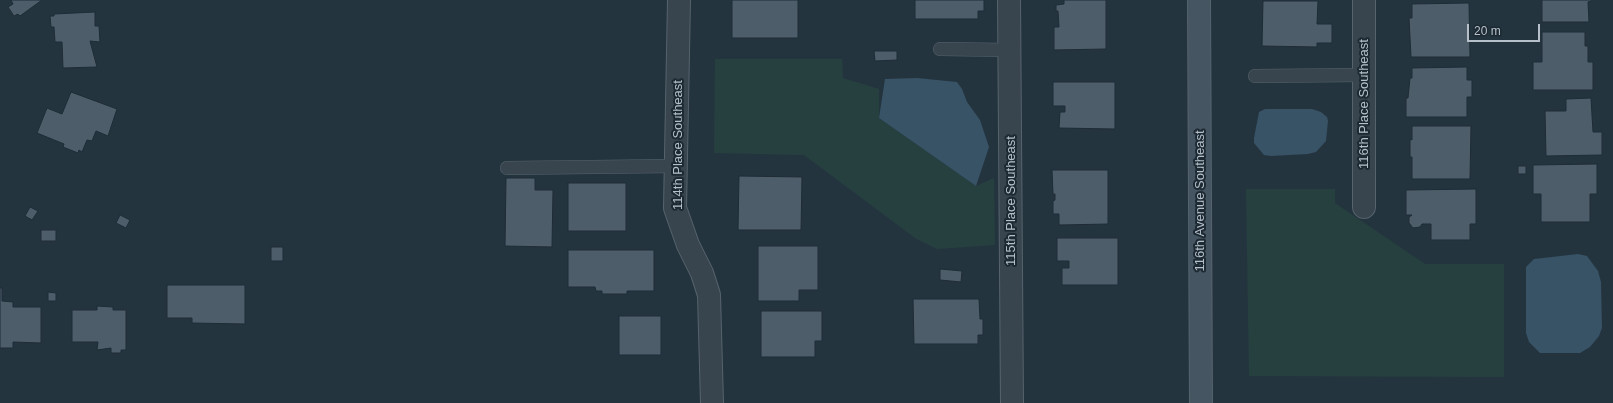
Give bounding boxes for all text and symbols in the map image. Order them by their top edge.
scale bar [1469,16,1542,42]
text: 20 m [1474,24,1501,38]
street label: 116th Place Southeast [1356,39,1372,169]
street label: 114th Place Southeast [670,80,686,210]
street label: 116th Avenue Southeast [1192,130,1208,272]
street label: 115th Place Southeast [1003,136,1019,266]

